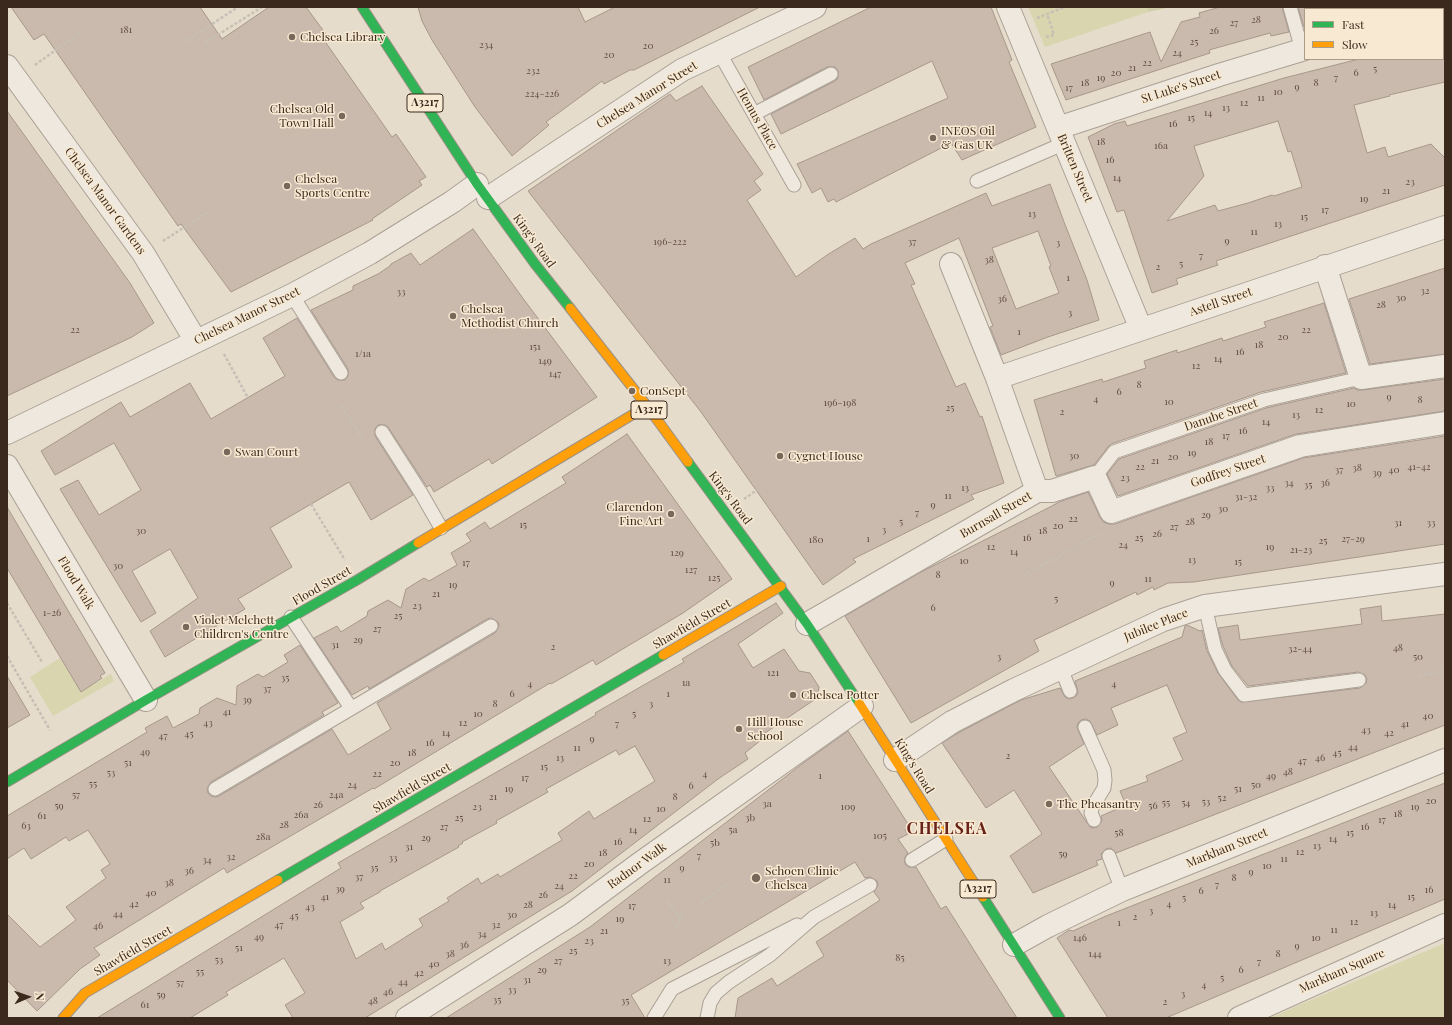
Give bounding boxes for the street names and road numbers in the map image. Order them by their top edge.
street label: Chelsea Manor Street [594,58,700,132]
street label: St Luke's Street [1139,67,1223,107]
street label: Hemus Place [733,85,781,153]
road number: A3217 [407,94,443,112]
street label: Britten Street [1054,132,1096,204]
street label: Chelsea Manor Gardens [61,145,149,257]
street label: King's Road [510,211,558,271]
street label: Chelsea Manor Street [192,284,302,348]
street label: Astell Street [1188,285,1254,319]
street label: Danube Street [1182,396,1260,434]
road number: A3217 [631,401,667,419]
street label: Godfrey Street [1189,451,1267,491]
street label: King's Road [705,469,755,527]
street label: Burnsall Street [958,489,1034,541]
street label: Flood Walk [55,554,97,612]
street label: Flood Street [290,563,354,609]
street label: Shawfield Street [650,596,734,652]
street label: Jubilee Place [1122,606,1190,644]
street label: King's Road [891,736,937,796]
street label: Shawfield Street [370,760,454,816]
street label: Markham Street [1184,825,1270,871]
street label: Radnor Walk [605,840,669,892]
road number: A3217 [960,880,996,898]
street label: Shawfield Street [91,923,175,979]
street label: Markham Square [1297,946,1387,996]

